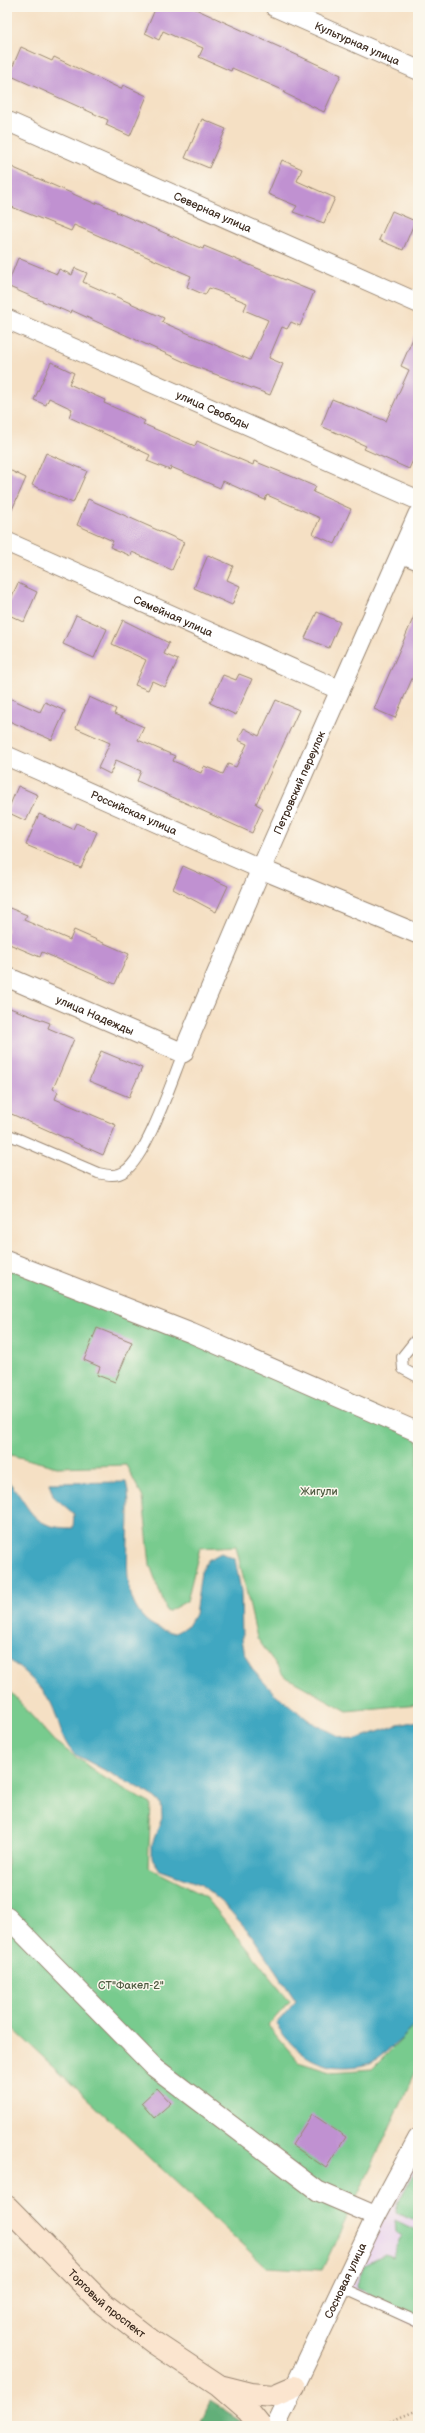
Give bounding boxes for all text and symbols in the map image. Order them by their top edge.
street label: Культурная улица [313,19,402,68]
street label: Северная улица [171,190,254,236]
street label: улица Свободы [174,388,251,432]
street label: Семейная улица [131,593,215,640]
street label: Петровский переулок [271,729,328,837]
street label: Российская улица [89,788,179,838]
street label: улица Надежды [54,993,136,1038]
park label: Жигули [300,1485,338,1498]
park label: СТ"Факел-2" [98,1979,164,1992]
street label: Сосновая улица [322,2240,369,2321]
street label: Торговый проспект [65,2267,148,2341]

